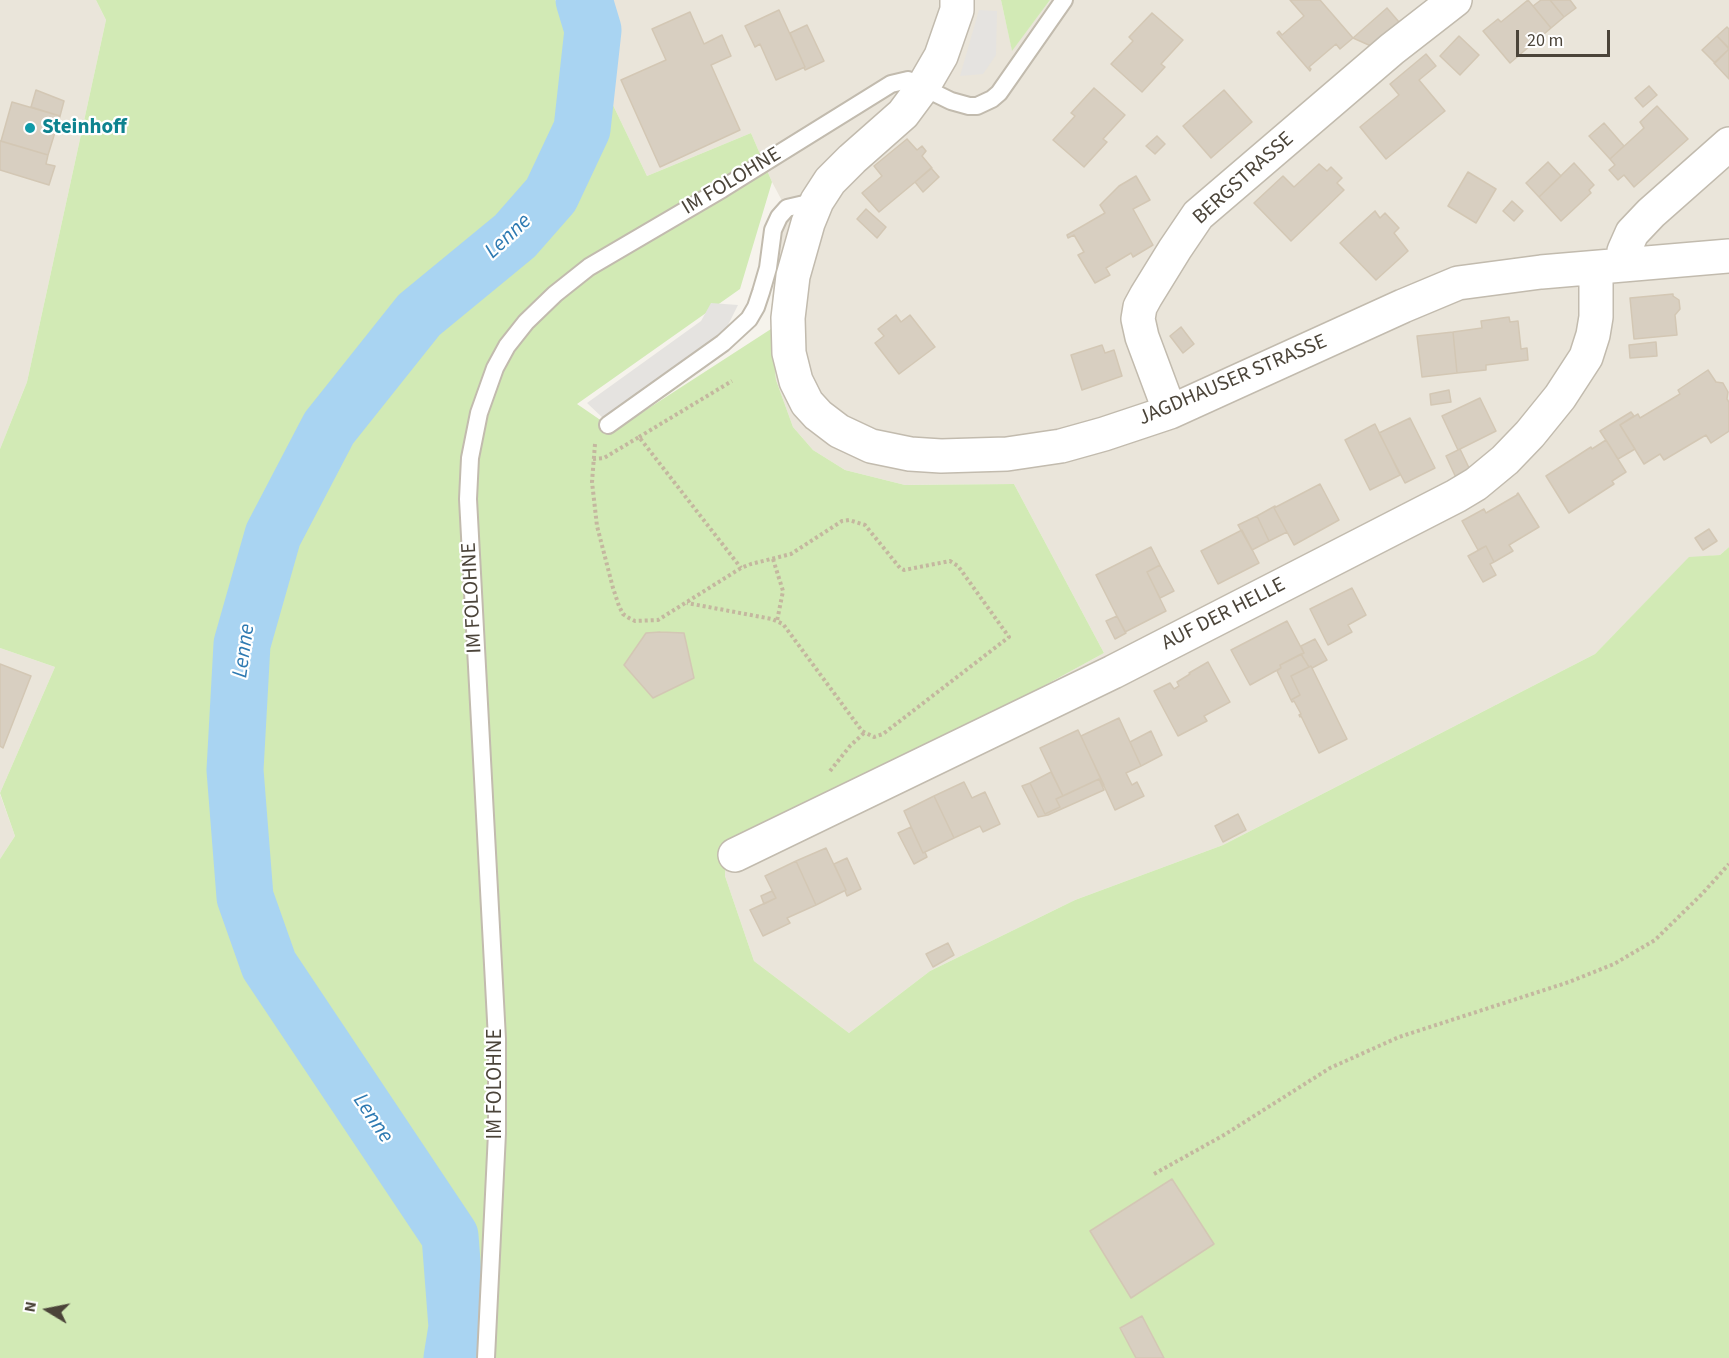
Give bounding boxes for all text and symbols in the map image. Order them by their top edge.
scale bar [1519,18,1614,56]
text: 20 m [1527,28,1563,53]
place label: Steinhoff [42,115,127,141]
marker: Steinhoff [23,121,37,135]
street label: BERGSTRASSE [1188,127,1300,231]
street label: IM FOLOHNE [678,143,786,221]
water label: Lenne [480,209,538,265]
street label: JAGDHAUSER STRASSE [1135,330,1331,432]
street label: IM FOLOHNE [458,542,488,654]
street label: AUF DER HELLE [1158,573,1290,657]
water label: Lenne [228,622,262,680]
street label: IM FOLOHNE [483,1028,509,1140]
water label: Lenne [346,1089,398,1149]
north arrow [18,1280,78,1340]
text: N [19,1300,42,1314]

